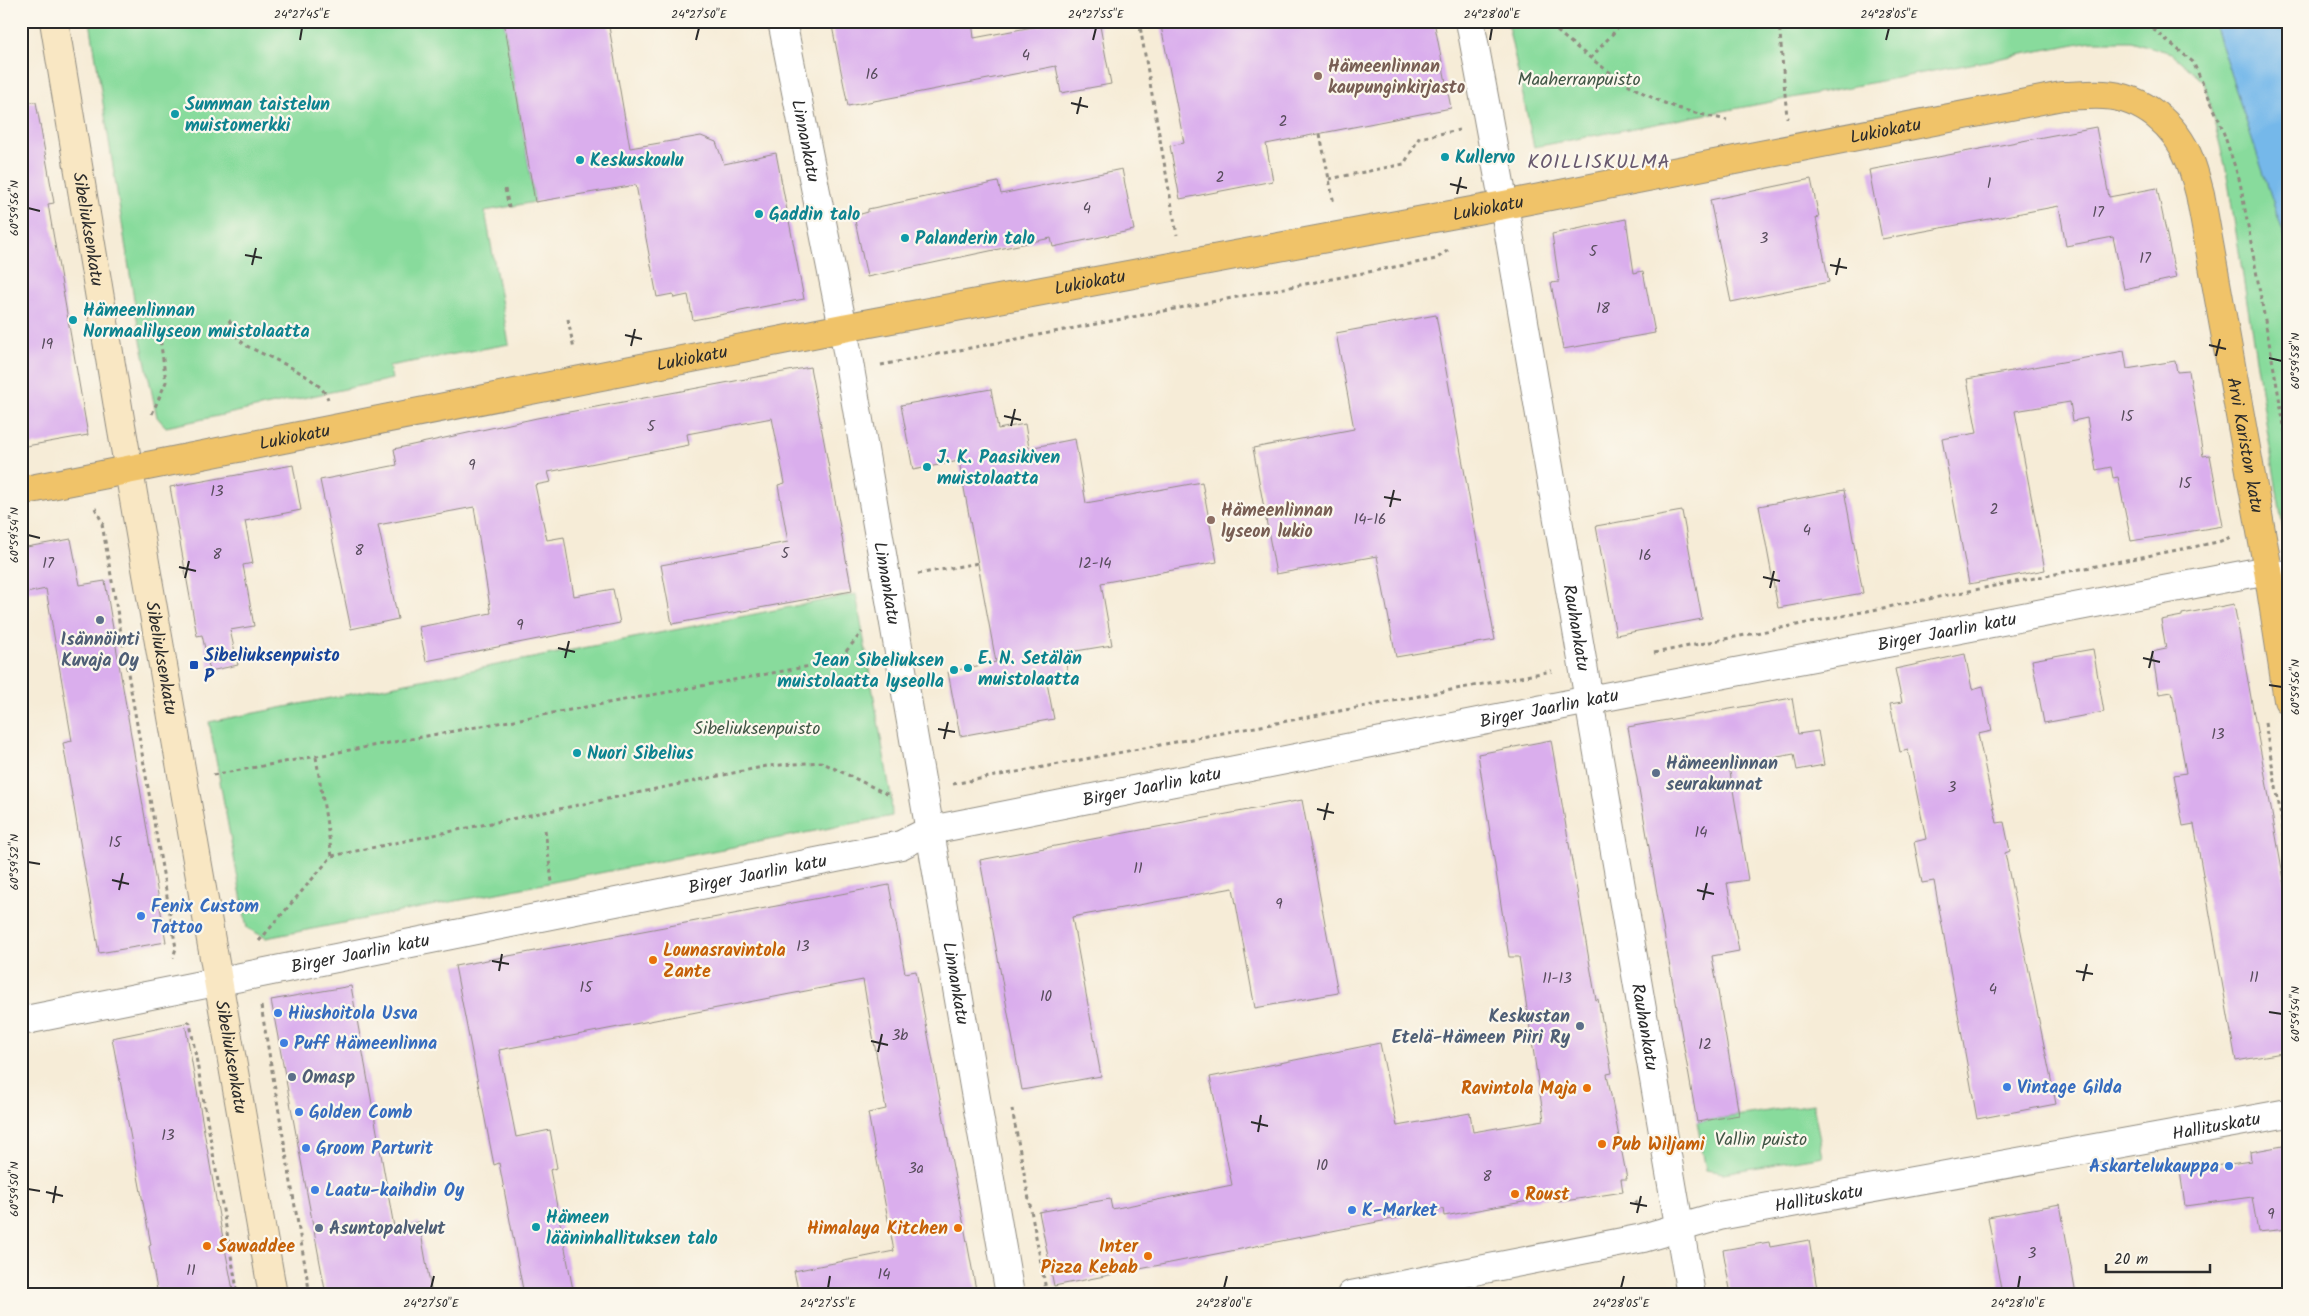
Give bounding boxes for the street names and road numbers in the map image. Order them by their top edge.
street label: Linnankatu [782,97,827,185]
street label: Lukiokatu [1848,111,1924,153]
street label: Sibeliuksenkatu [63,170,111,289]
street label: Lukiokatu [1450,188,1527,230]
street label: Lukiokatu [1052,263,1128,304]
street label: Lukiokatu [654,338,731,381]
street label: Arvi Kariston katu [2217,375,2271,516]
street label: Lukiokatu [257,417,333,459]
street label: Linnankatu [864,540,907,628]
street label: Rauhankatu [1553,582,1597,674]
street label: Sibeliuksenkatu [136,599,184,718]
street label: Birger Jaarlin katu [1875,605,2019,660]
street label: Birger Jaarlin katu [1477,682,1622,737]
street label: Birger Jaarlin katu [1080,760,1224,816]
street label: Birger Jaarlin katu [686,847,830,903]
street label: Birger Jaarlin katu [289,927,433,983]
street label: Linnankatu [933,940,976,1028]
street label: Rauhankatu [1622,981,1665,1073]
street label: Sibeliuksenkatu [206,998,254,1117]
street label: Hallituskatu [2170,1105,2264,1150]
street label: Hallituskatu [1772,1177,1866,1222]

